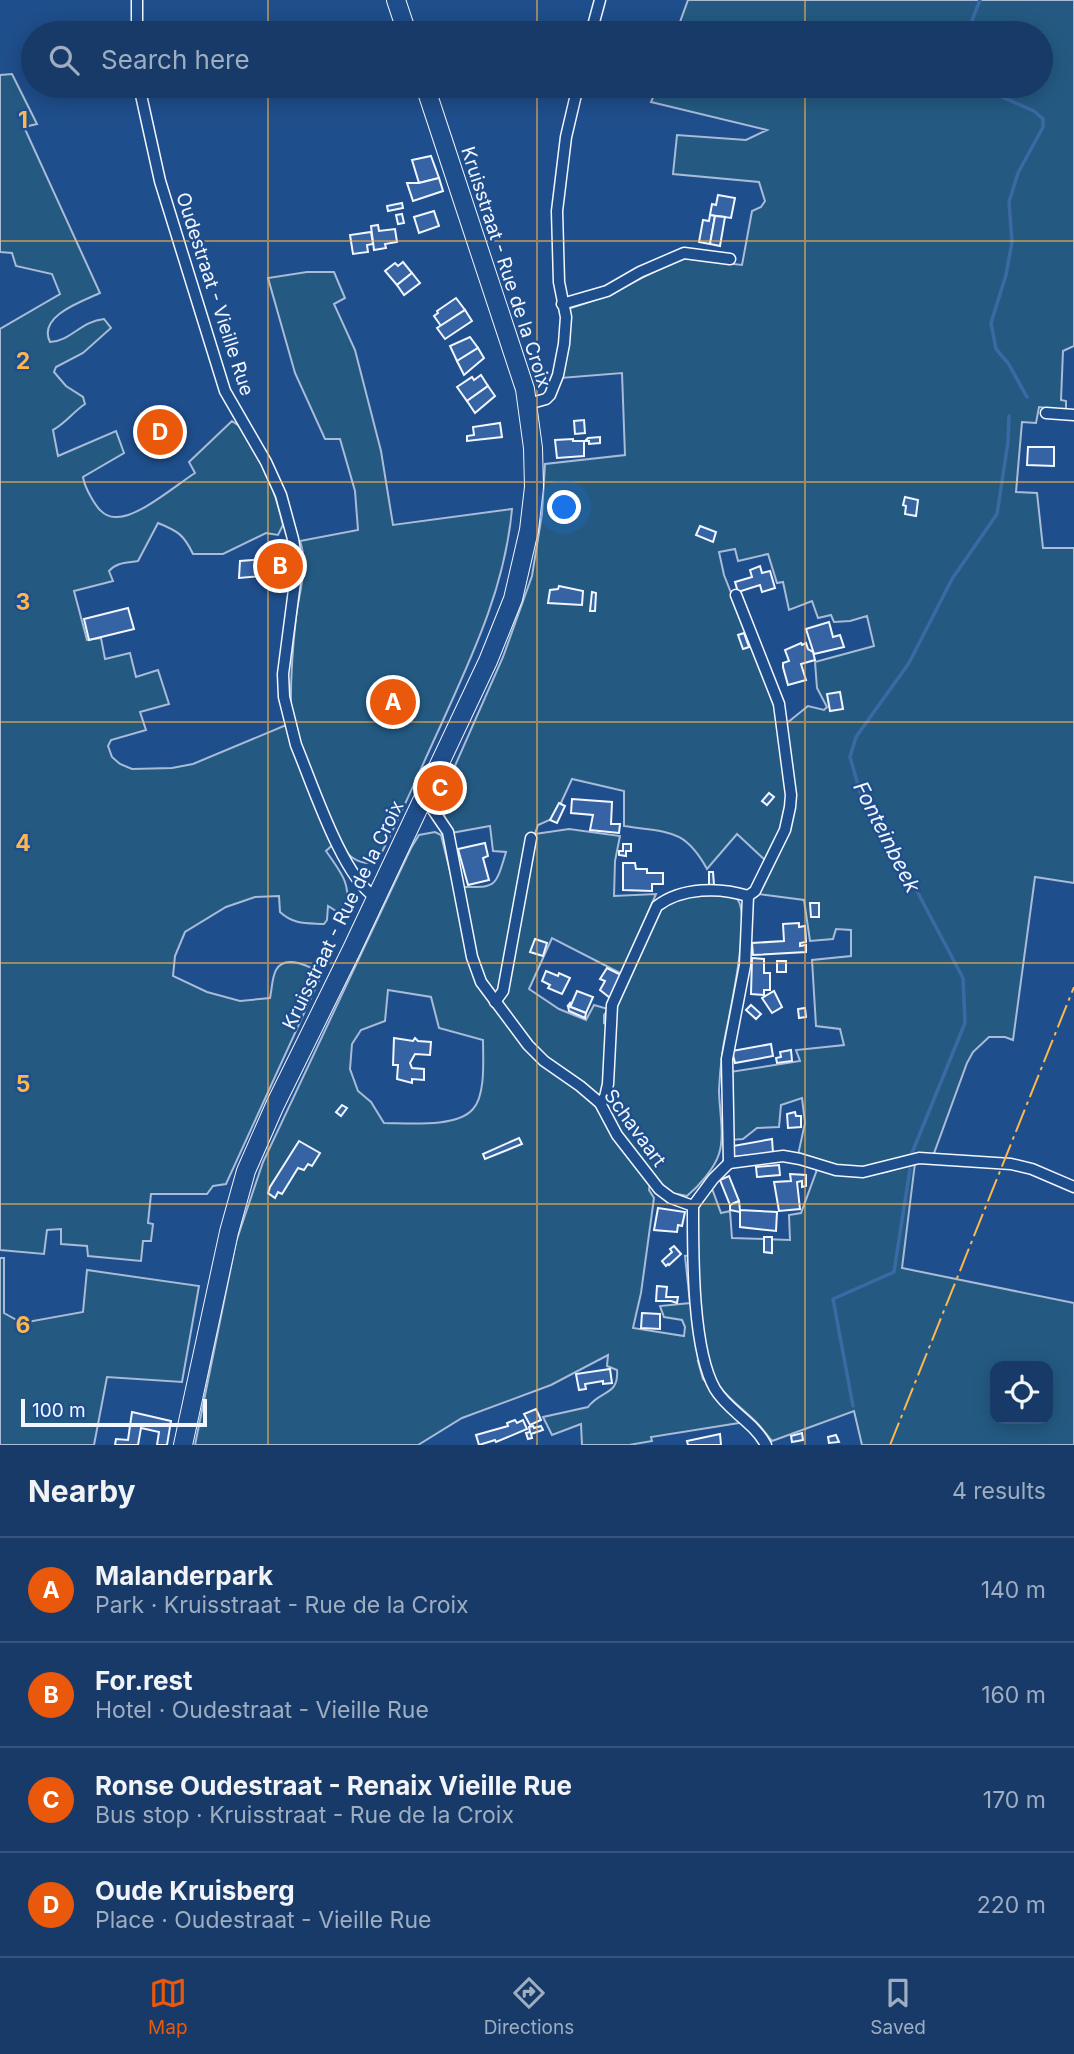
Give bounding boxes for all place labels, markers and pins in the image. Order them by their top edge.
pin: D [137,406,183,458]
pin: B [257,540,303,592]
pin: A [370,676,416,728]
pin: C [417,762,463,814]

